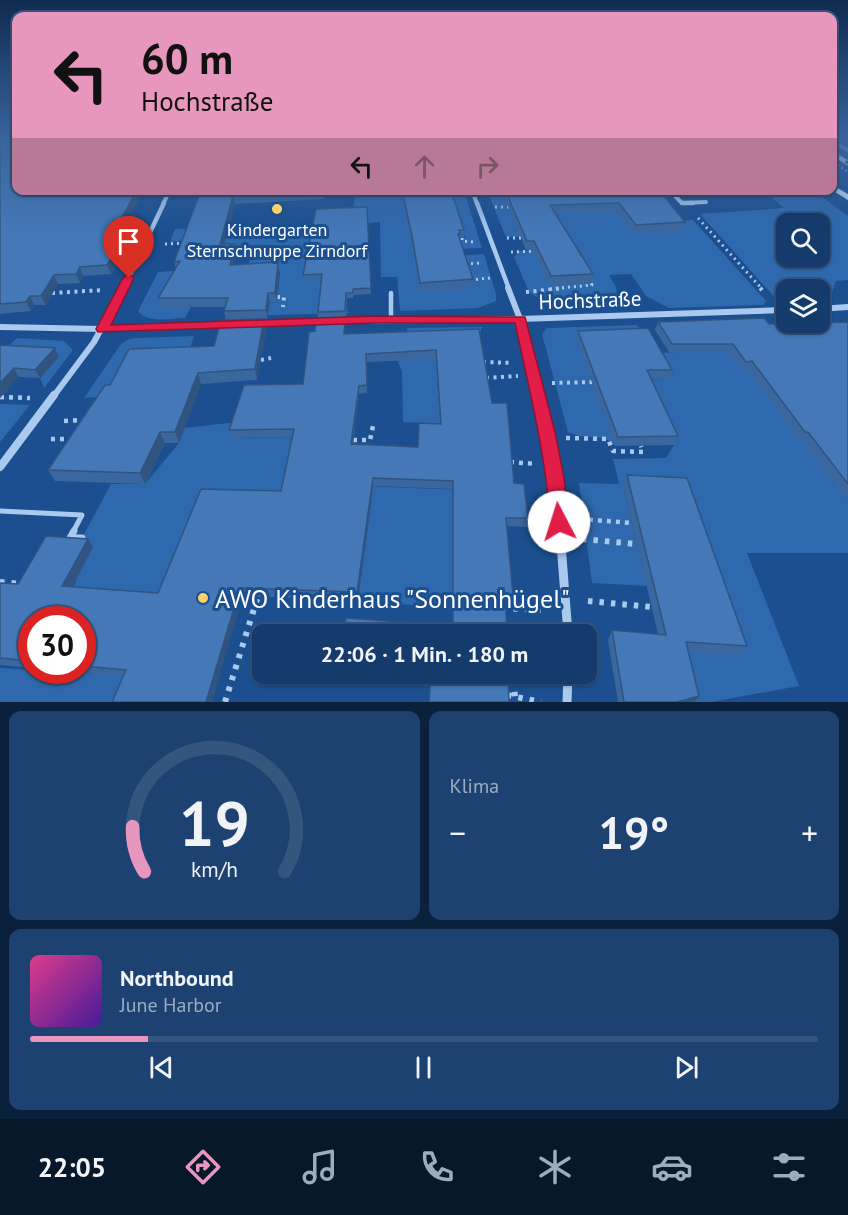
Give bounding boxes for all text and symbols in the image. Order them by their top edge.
text: 60 m [141,31,233,86]
icon: left [42,36,120,114]
text: Hochstraße [141,84,273,118]
icon: left [345,150,378,183]
icon: ahead [408,150,441,183]
icon: right [471,150,504,183]
marker: Kindergarten Sternschnuppe Zirndorf [270,202,284,216]
map controls [776,213,830,333]
button: search [776,213,830,267]
pin [103,216,154,278]
place label: Kindergarten Sternschnuppe Zirndorf [187,218,368,262]
icon: arrive [112,225,145,258]
button: layers [776,279,830,333]
street label: Hochstraße [538,285,642,315]
position arrow [527,490,591,554]
place label: AWO Kinderhaus "Sonnenhügel" [215,582,570,615]
marker: AWO Kinderhaus "Sonnenhügel" [196,591,210,605]
speed limit sign: 30 [18,606,96,684]
text: 22:06 · 1 Min. · 180 m [321,640,528,668]
text: Klima [450,773,499,799]
text: 19 [179,782,250,863]
text: 19° [598,803,669,861]
text: − [450,811,466,854]
text: + [801,811,818,854]
text: km/h [191,856,238,884]
text: Northbound [120,964,234,992]
text: June Harbor [120,992,222,1018]
icon: previous [145,1051,178,1084]
icon: pause [407,1051,440,1084]
icon: next [670,1051,703,1084]
icon: directions [182,1146,224,1188]
icon: music [299,1146,341,1188]
icon: phone [416,1146,458,1188]
icon: climate [534,1146,576,1188]
icon: car [651,1146,693,1188]
icon: filters [768,1146,810,1188]
text: 22:05 [38,1150,106,1184]

